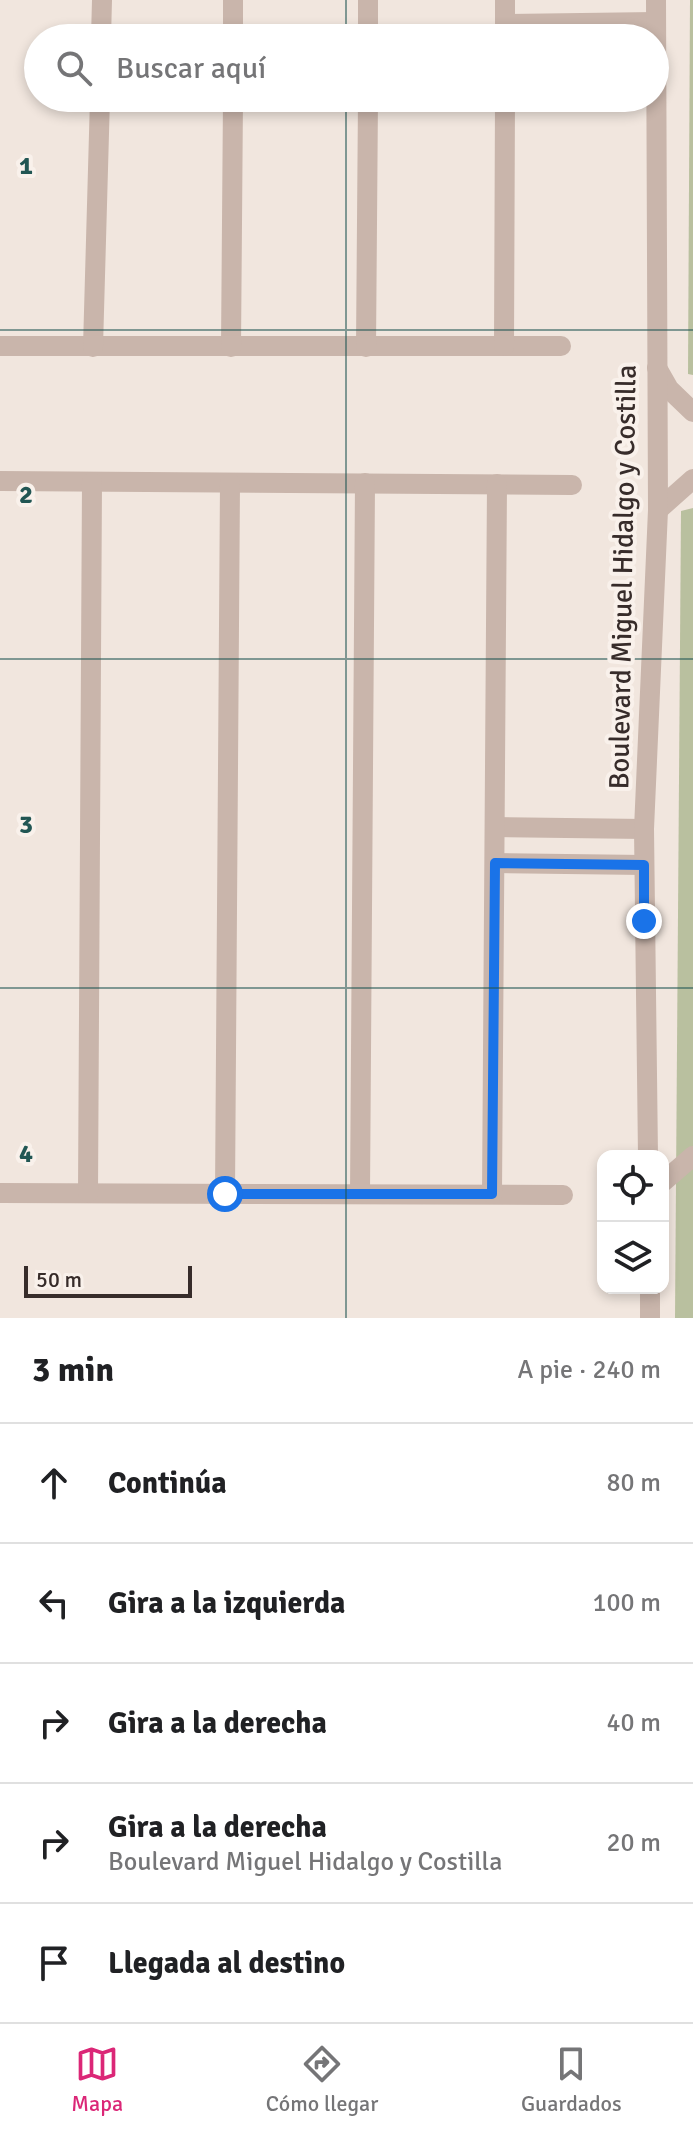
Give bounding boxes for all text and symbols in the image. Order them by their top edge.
search box [24,24,669,112]
icon: search [52,46,96,90]
text: Buscar aquí [116,50,266,87]
text: 1 [19,150,33,182]
street label: Boulevard Miguel Hidalgo y Costilla [602,364,644,790]
text: 2 [19,479,33,511]
text: 3 [19,809,33,841]
route end [626,903,662,939]
text: 4 [19,1138,33,1170]
map controls [597,1150,669,1294]
button: locate [597,1150,669,1222]
route start [207,1176,243,1212]
button: layers [597,1222,669,1294]
scale bar [24,1262,192,1298]
text: 50 m [36,1266,82,1293]
text: 3 min [32,1349,114,1391]
text: A pie · 240 m [518,1354,661,1386]
icon: ahead [32,1461,76,1505]
text: Continúa [108,1465,227,1502]
text: 80 m [606,1467,661,1499]
icon: left [32,1581,76,1625]
text: Gira a la izquierda [108,1585,345,1622]
text: 100 m [592,1587,661,1619]
icon: right [32,1701,76,1745]
text: Gira a la derecha [108,1705,327,1742]
text: 40 m [606,1707,661,1739]
text: Gira a la derecha [108,1809,327,1846]
icon: right [32,1821,76,1865]
text: 20 m [606,1827,661,1859]
text: Boulevard Miguel Hidalgo y Costilla [108,1846,502,1878]
icon: arrive [32,1941,76,1985]
text: Llegada al destino [108,1945,345,1982]
tab: Mapa [71,2042,123,2117]
tab: Cómo llegar [266,2042,378,2117]
tab: Guardados [521,2042,622,2117]

